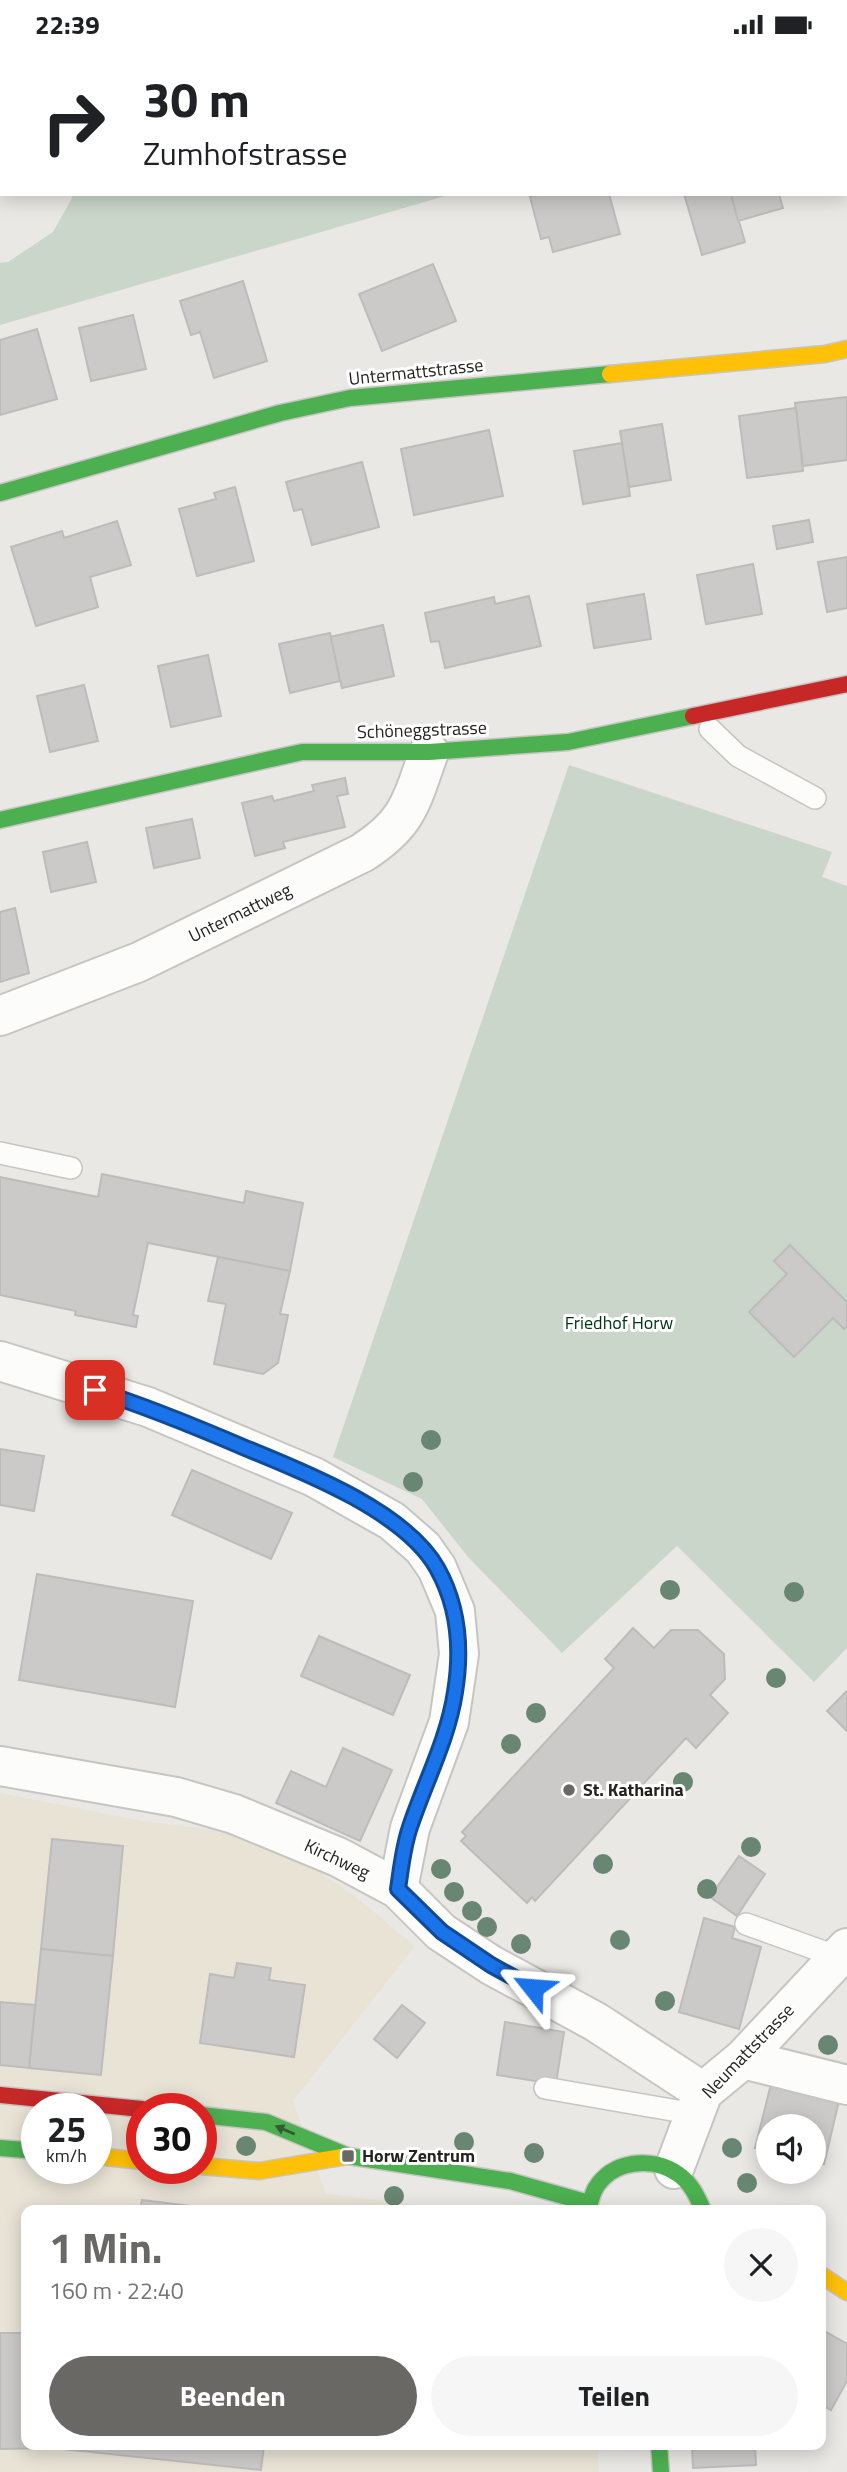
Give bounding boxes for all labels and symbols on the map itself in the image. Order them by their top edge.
street label: Untermattstrasse [347,351,485,392]
street label: Schöneggstrasse [357,714,487,745]
street label: Untermattweg [184,876,296,949]
park label: Friedhof Horw [565,1309,674,1336]
pin [65,1360,125,1420]
place label: St. Katharina [583,1776,684,1803]
marker: St. Katharina [561,1782,577,1798]
street label: Kirchweg [300,1832,374,1885]
position arrow [496,1951,570,2025]
street label: Neumattstrasse [695,1997,800,2104]
speed limit sign: 30 [126,2093,217,2184]
one-way arrow [274,2124,295,2135]
place label: Horw Zentrum [362,2142,475,2169]
marker: Horw Zentrum [340,2148,356,2164]

